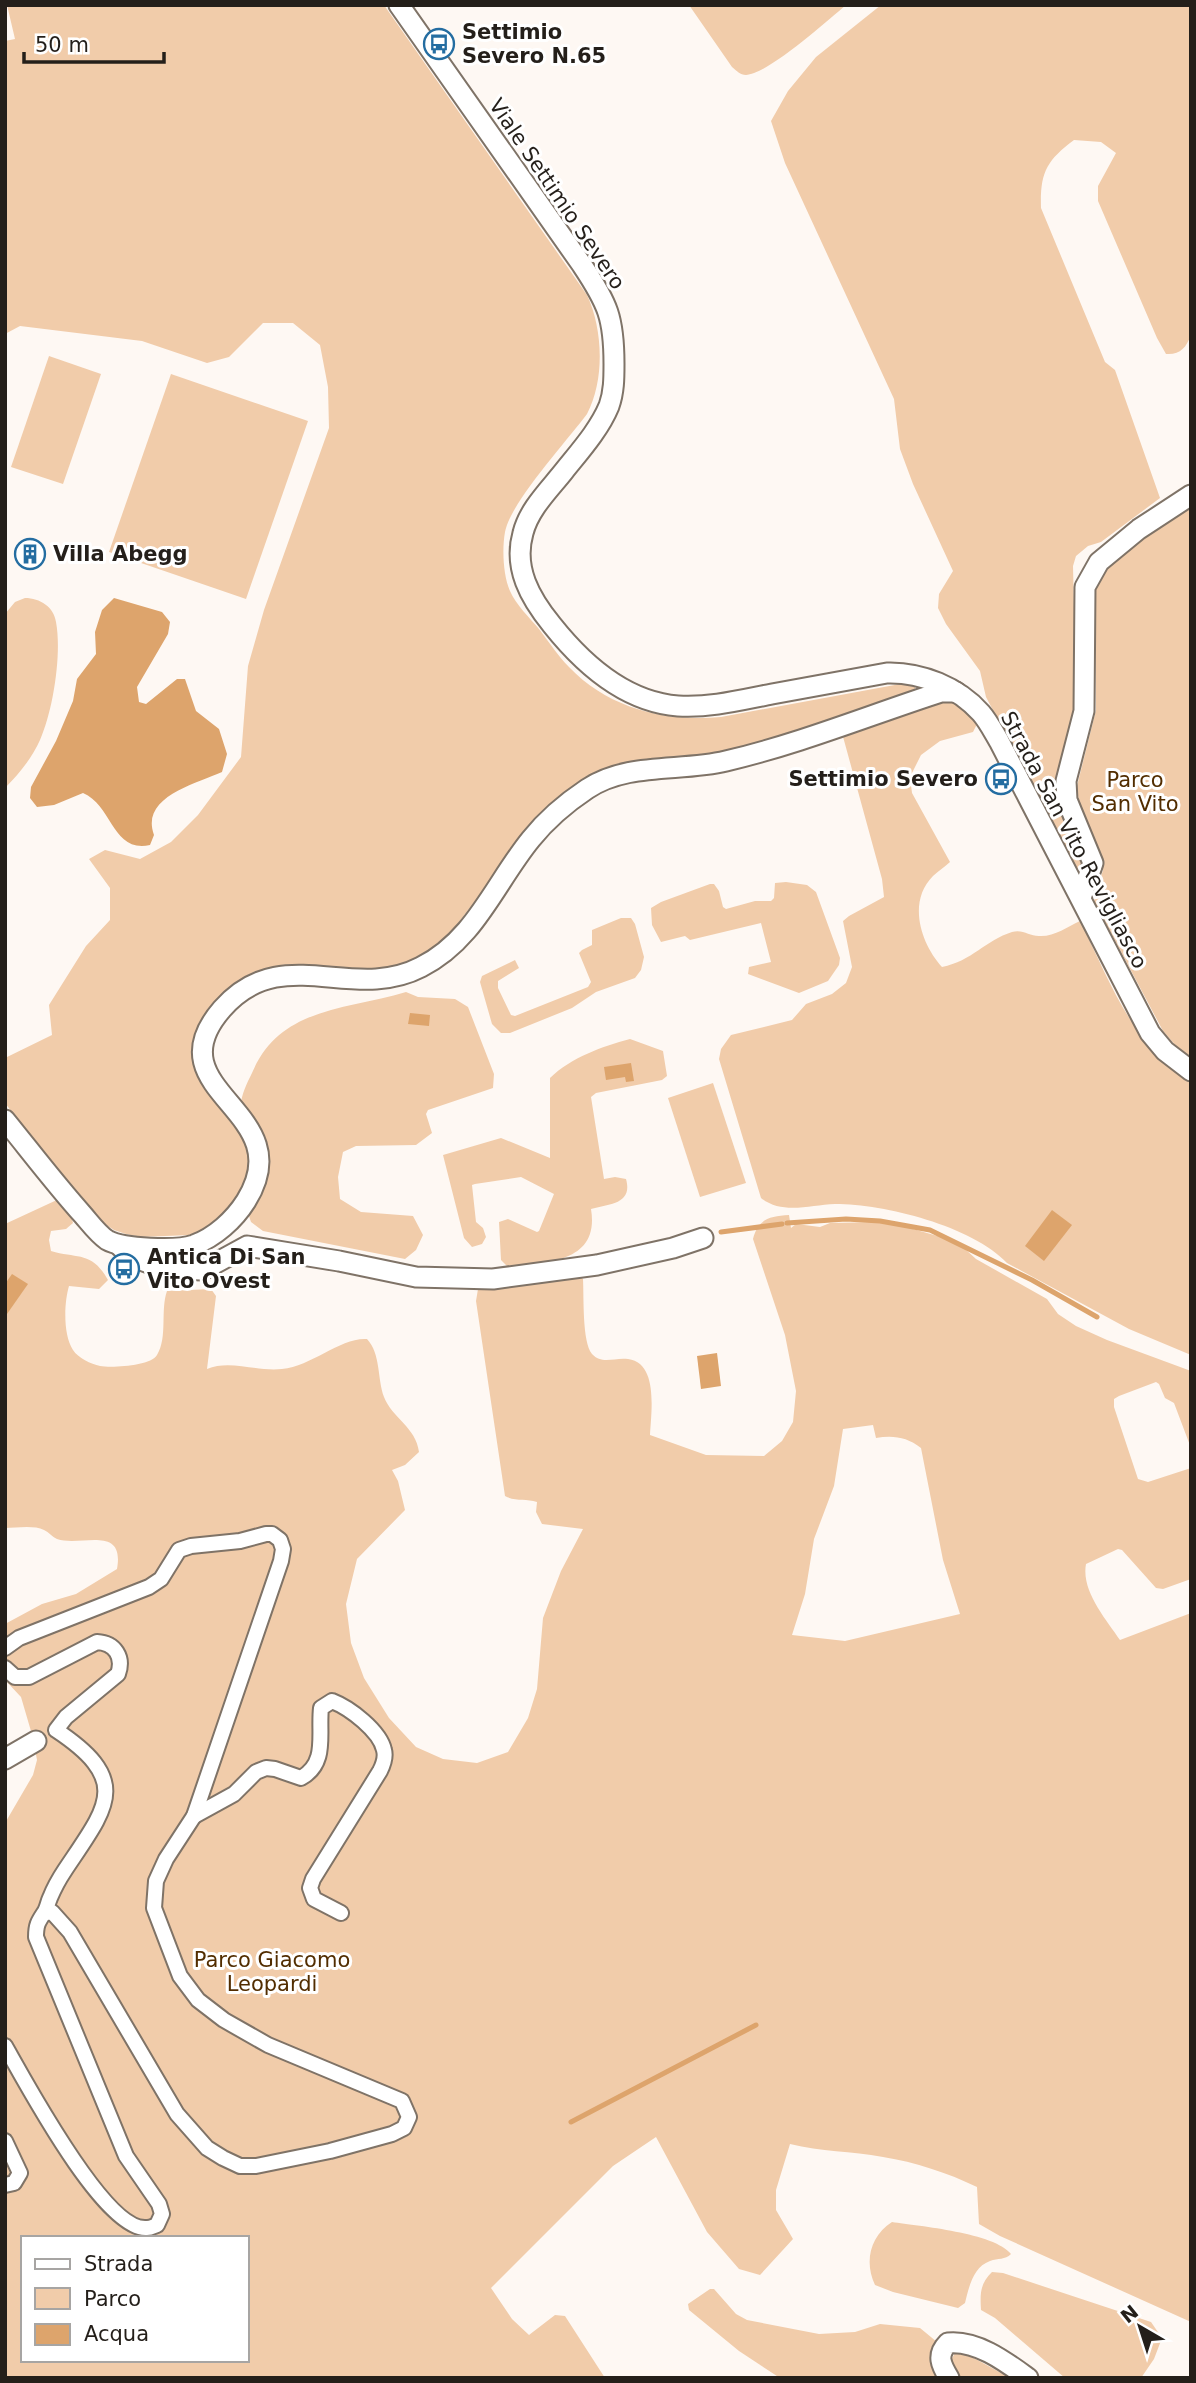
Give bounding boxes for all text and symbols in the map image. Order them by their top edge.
place label: Settimio Severo N.65 [462,20,606,68]
scale bar [24,21,164,65]
bus stop icon: Settimio Severo N.65 [422,27,456,61]
text: 50 m [35,33,89,57]
street label: Viale Settimio Severo [484,94,630,294]
building icon: Villa Abegg [13,537,47,571]
place label: Villa Abegg [53,542,188,566]
street label: Strada San Vito Revigliasco [996,707,1152,973]
bus stop icon: Settimio Severo [984,762,1018,796]
place label: Settimio Severo [788,767,978,791]
park label: Parco San Vito [1091,768,1179,816]
place label: Antica Di San Vito Ovest [147,1245,306,1293]
bus stop icon: Antica Di San Vito Ovest [107,1252,141,1286]
park label: Parco Giacomo Leopardi [194,1948,350,1996]
legend [21,2236,248,2362]
text: Strada [84,2252,153,2276]
text: Parco [84,2287,141,2311]
north arrow [1105,2292,1175,2362]
text: N [1116,2300,1142,2327]
text: Acqua [84,2322,149,2346]

